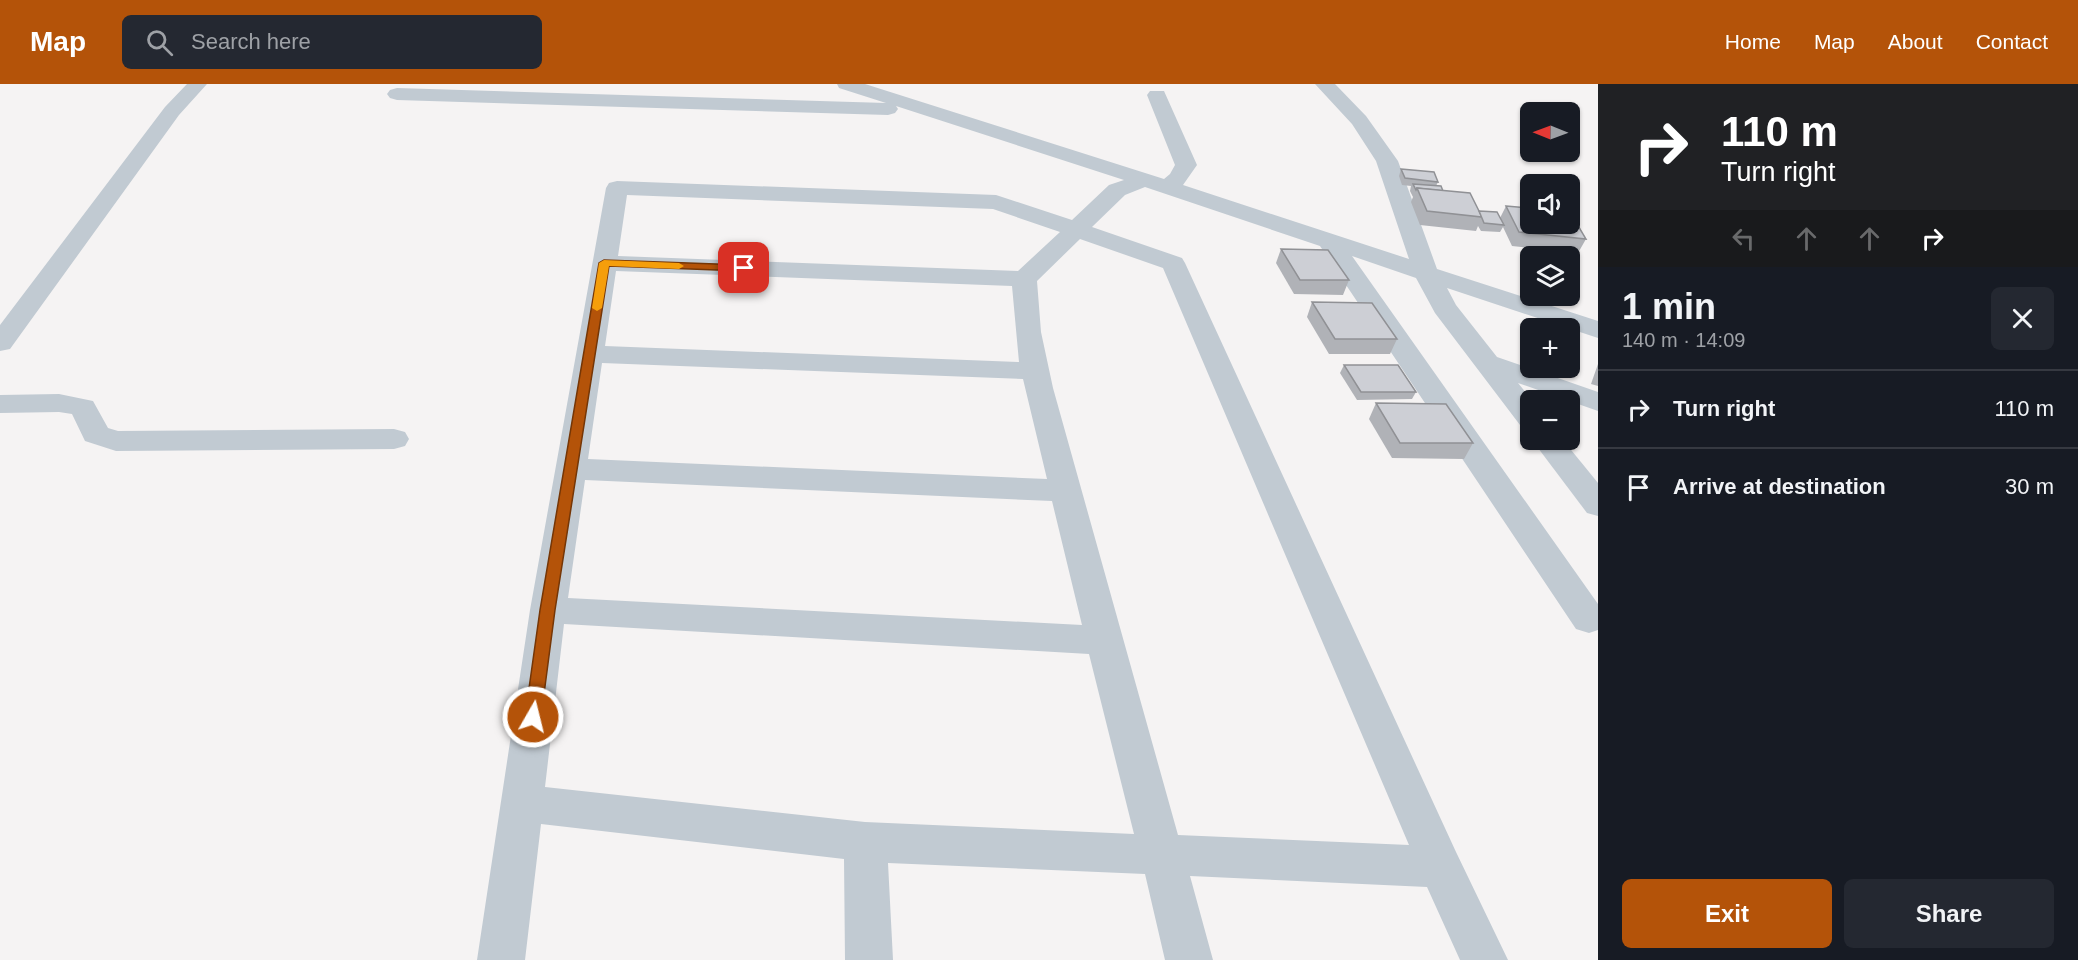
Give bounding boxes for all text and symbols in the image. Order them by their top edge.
search box [122,15,542,69]
text: Map [30,26,86,57]
icon: search [143,26,176,59]
text: Search here [191,29,311,54]
text: Home [1725,30,1781,53]
text: Map [1814,30,1855,53]
text: About [1888,30,1943,53]
text: Contact [1976,30,2048,53]
north arrow [1520,102,1580,162]
map controls [1520,102,1580,450]
icon: right [1622,108,1700,186]
text: 110 m [1721,108,1838,155]
text: Turn right [1721,157,1836,187]
button: sound [1520,174,1580,234]
icon: left [1727,222,1760,255]
icon: ahead [1790,222,1823,255]
icon: ahead [1853,222,1886,255]
icon: right [1916,222,1949,255]
pin [718,242,769,293]
button: layers [1520,246,1580,306]
icon: arrive [727,251,760,284]
text: 1 min [1622,286,1716,327]
button: close [1991,287,2054,350]
button: + [1520,318,1580,378]
text: 140 m · 14:09 [1622,329,1745,351]
button: − [1520,390,1580,450]
icon: right [1622,393,1655,426]
text: Turn right [1673,396,1775,421]
text: 110 m [1994,396,2054,421]
icon: arrive [1622,471,1655,504]
text: Arrive at destination [1673,474,1886,499]
text: 30 m [2005,474,2054,499]
position arrow [501,685,565,749]
button: Exit [1622,879,1832,948]
button: Share [1844,879,2054,948]

